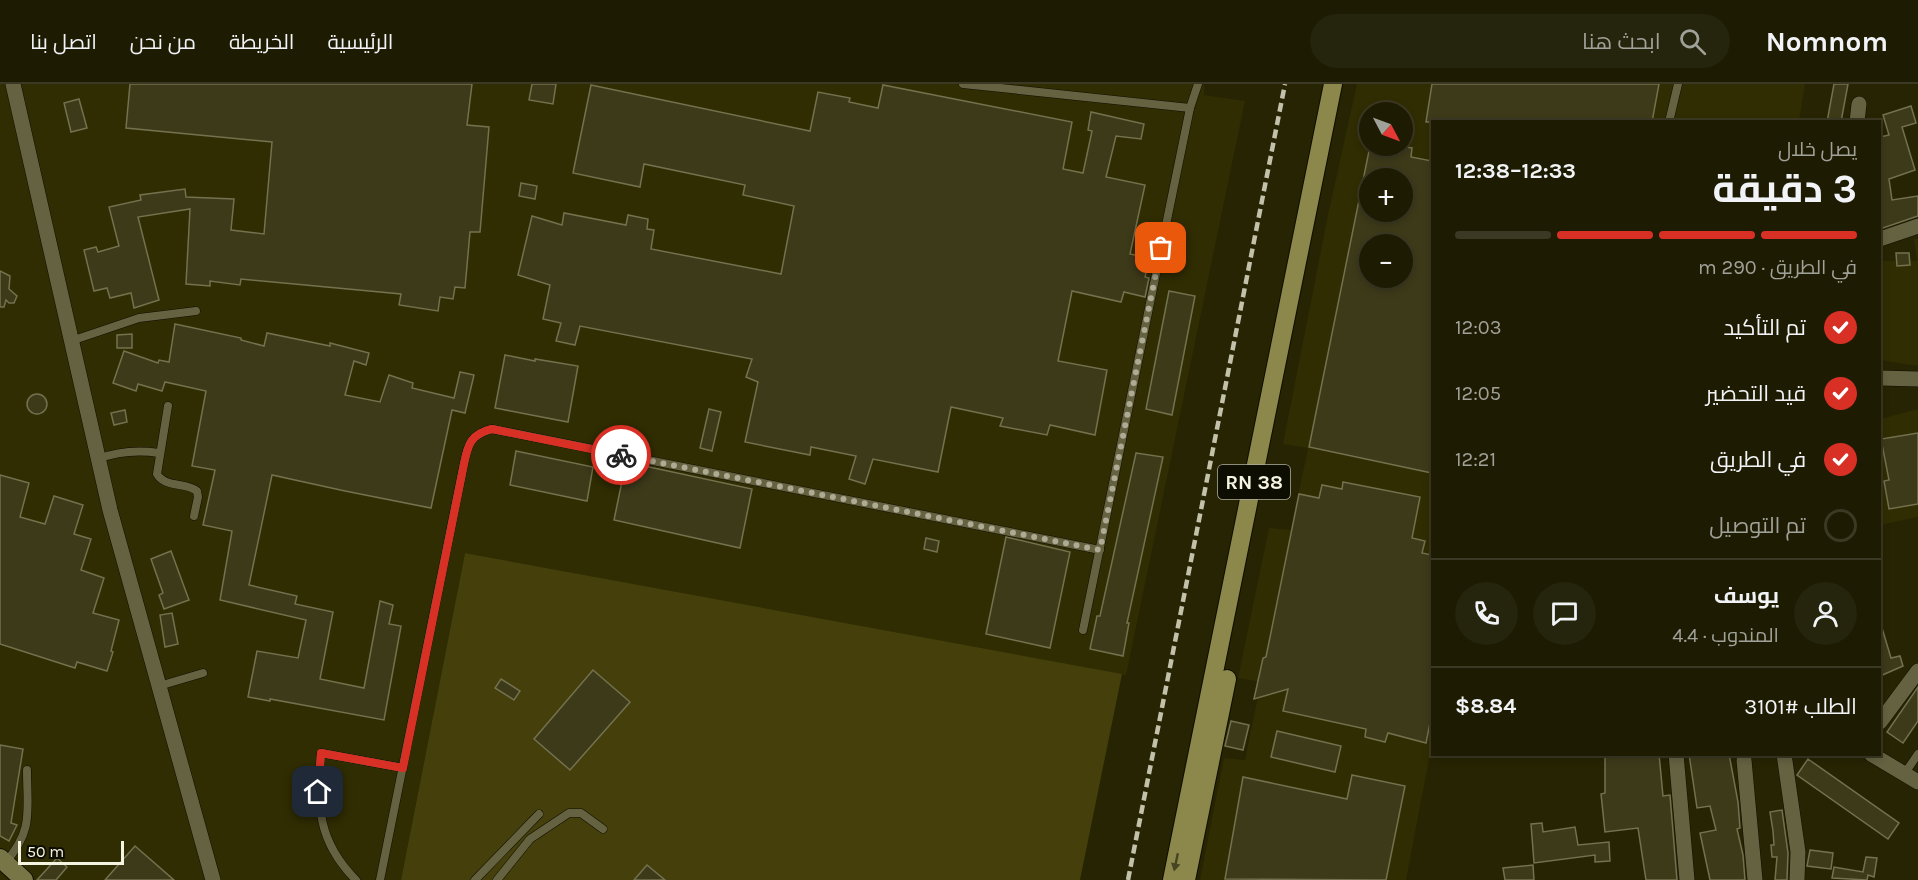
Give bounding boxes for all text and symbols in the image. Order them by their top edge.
search box [1310,14,1730,68]
icon: search [1676,25,1709,58]
text: Nomnom [1766,25,1888,58]
text: ابحث هنا [1582,29,1661,55]
text: اتصل بنا [30,30,97,54]
text: من نحن [130,30,196,54]
text: الخريطة [229,30,294,54]
text: الرئيسية [327,30,393,54]
north arrow [1359,102,1413,156]
map controls [1359,102,1413,288]
text: يصل خلال [1778,138,1857,161]
text: 12:33–12:38 [1455,158,1576,184]
text: 3 دقيقة [1713,166,1857,212]
button: + [1359,168,1413,222]
pin [1135,222,1186,273]
icon: bag [1144,231,1177,264]
button: − [1359,234,1413,288]
text: في الطريق · 290 m [1698,256,1857,279]
icon: check [1824,311,1857,344]
text: تم التأكيد [1723,315,1806,341]
text: 12:03 [1455,316,1502,339]
icon: check [1824,377,1857,410]
text: قيد التحضير [1706,381,1806,407]
text: 12:05 [1455,382,1501,405]
courier [591,425,651,485]
icon: bike [605,439,638,472]
icon: check [1824,443,1857,476]
text: في الطريق [1710,447,1806,473]
text: 12:21 [1455,448,1496,471]
road number: RN 38 [1218,465,1290,499]
text: تم التوصيل [1709,513,1806,539]
button: phone [1455,582,1518,645]
button: chat [1533,582,1596,645]
button: person [1794,582,1857,645]
text: يوسف [1714,583,1779,609]
text: المندوب · 4.4 [1672,624,1779,647]
text: $8.84 [1455,693,1516,719]
text: الطلب #3101 [1744,694,1857,720]
pin [292,766,343,817]
icon: home [301,775,334,808]
scale bar [18,838,124,866]
text: 50 m [27,842,64,861]
one-way arrow [1171,853,1180,872]

